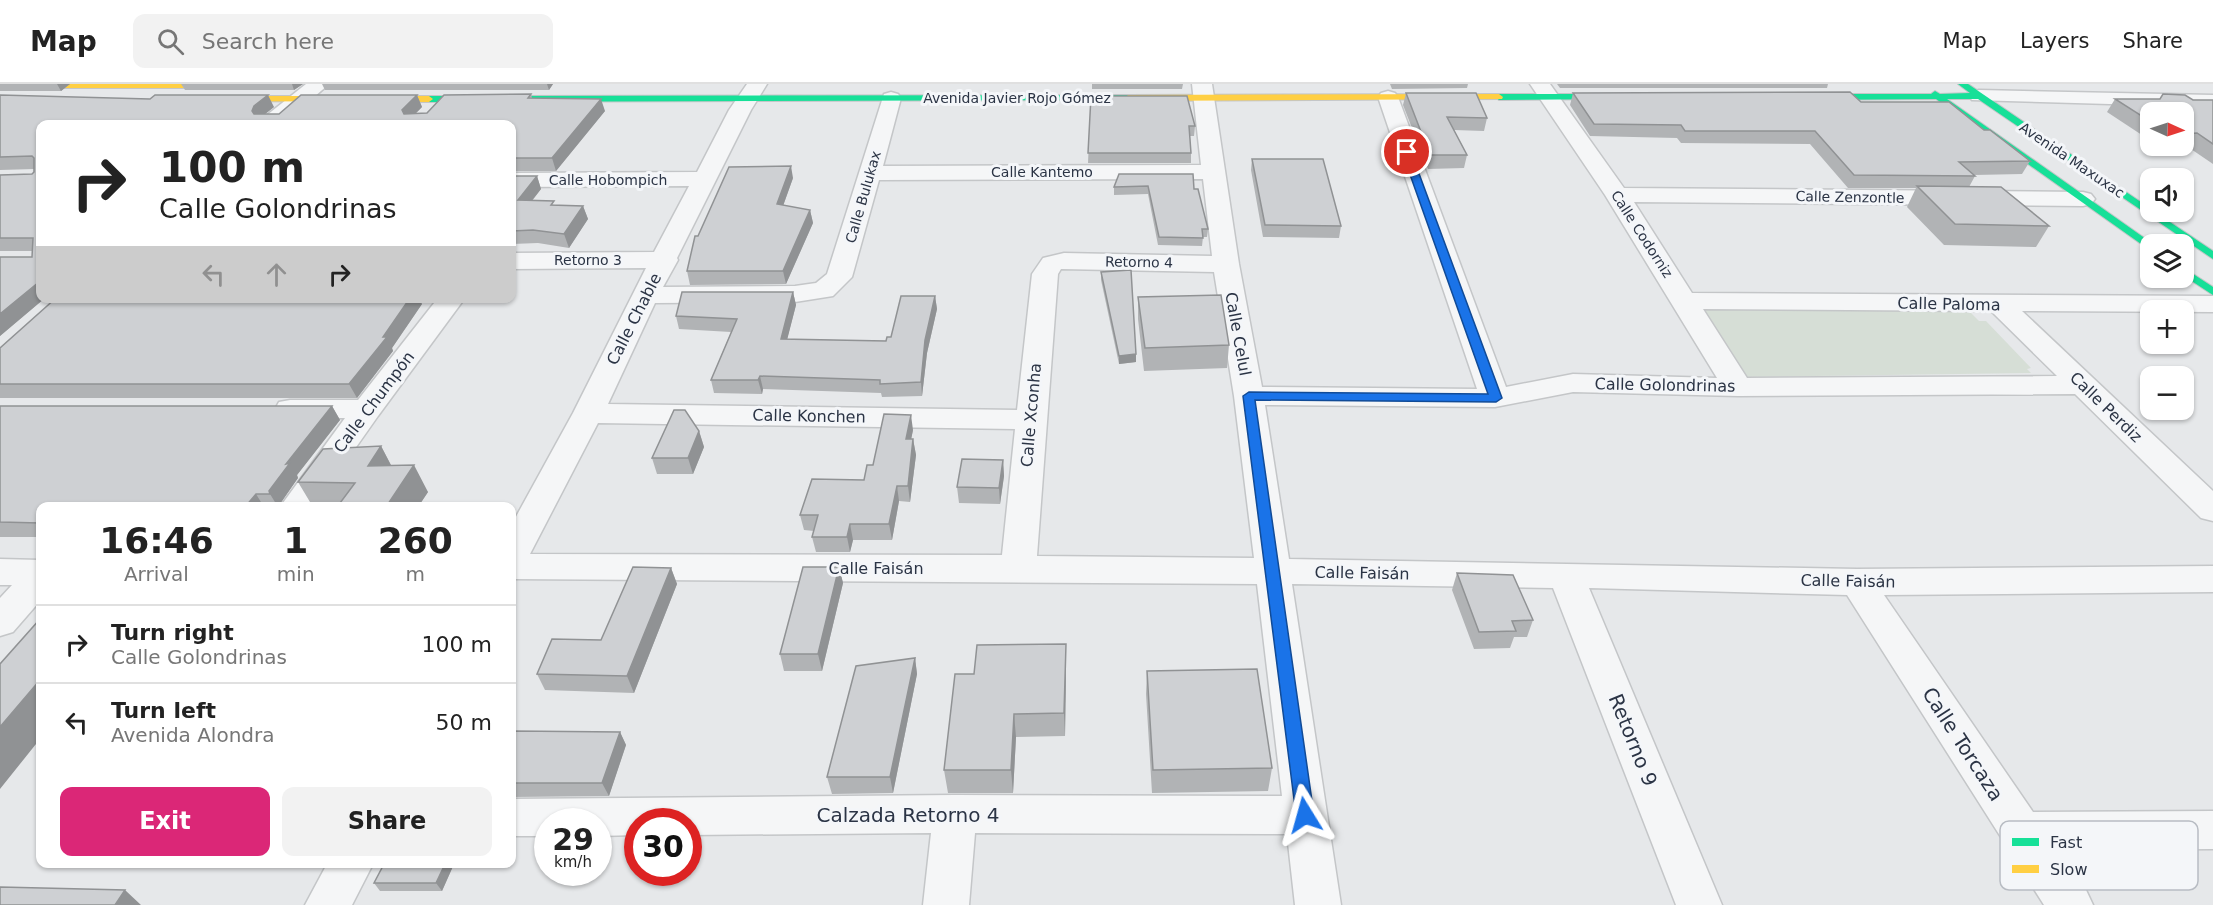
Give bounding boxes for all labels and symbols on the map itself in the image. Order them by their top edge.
street label: Avenida Javier Rojo Gómez [923,90,1111,106]
north arrow [2140,102,2194,156]
street label: Avenida Maxuxac [2017,119,2127,201]
pin [1381,126,1432,177]
street label: Calle Bulukax [842,149,884,245]
street label: Calle Kantemo [991,164,1093,180]
street label: Calle Hobompich [549,172,667,188]
street label: Calle Codorniz [1608,187,1676,281]
street label: Calle Zenzontle [1795,188,1905,206]
street label: Retorno 3 [554,252,622,268]
street label: Retorno 4 [1105,253,1173,271]
street label: Calle Chable [603,270,665,368]
street label: Calle Celul [1221,291,1255,377]
street label: Calle Paloma [1897,294,2001,314]
street label: Calle Chumpón [330,348,418,456]
street label: Calle Xconha [1017,362,1045,468]
street label: Calle Perdiz [2066,368,2146,446]
street label: Calle Golondrinas [1594,374,1736,396]
street label: Calle Konchen [752,406,866,426]
street label: Calle Faisán [828,559,924,578]
street label: Calle Faisán [1314,563,1410,583]
street label: Calle Faisán [1800,571,1896,591]
street label: Calle Torcaza [1917,683,2009,805]
street label: Retorno 9 [1604,690,1662,790]
position arrow [1273,783,1337,847]
street label: Calzada Retorno 4 [816,803,1000,827]
speed limit sign: 30 [624,808,702,886]
legend [2000,821,2198,890]
text: Fast [2050,833,2082,852]
text: Slow [2050,860,2087,879]

